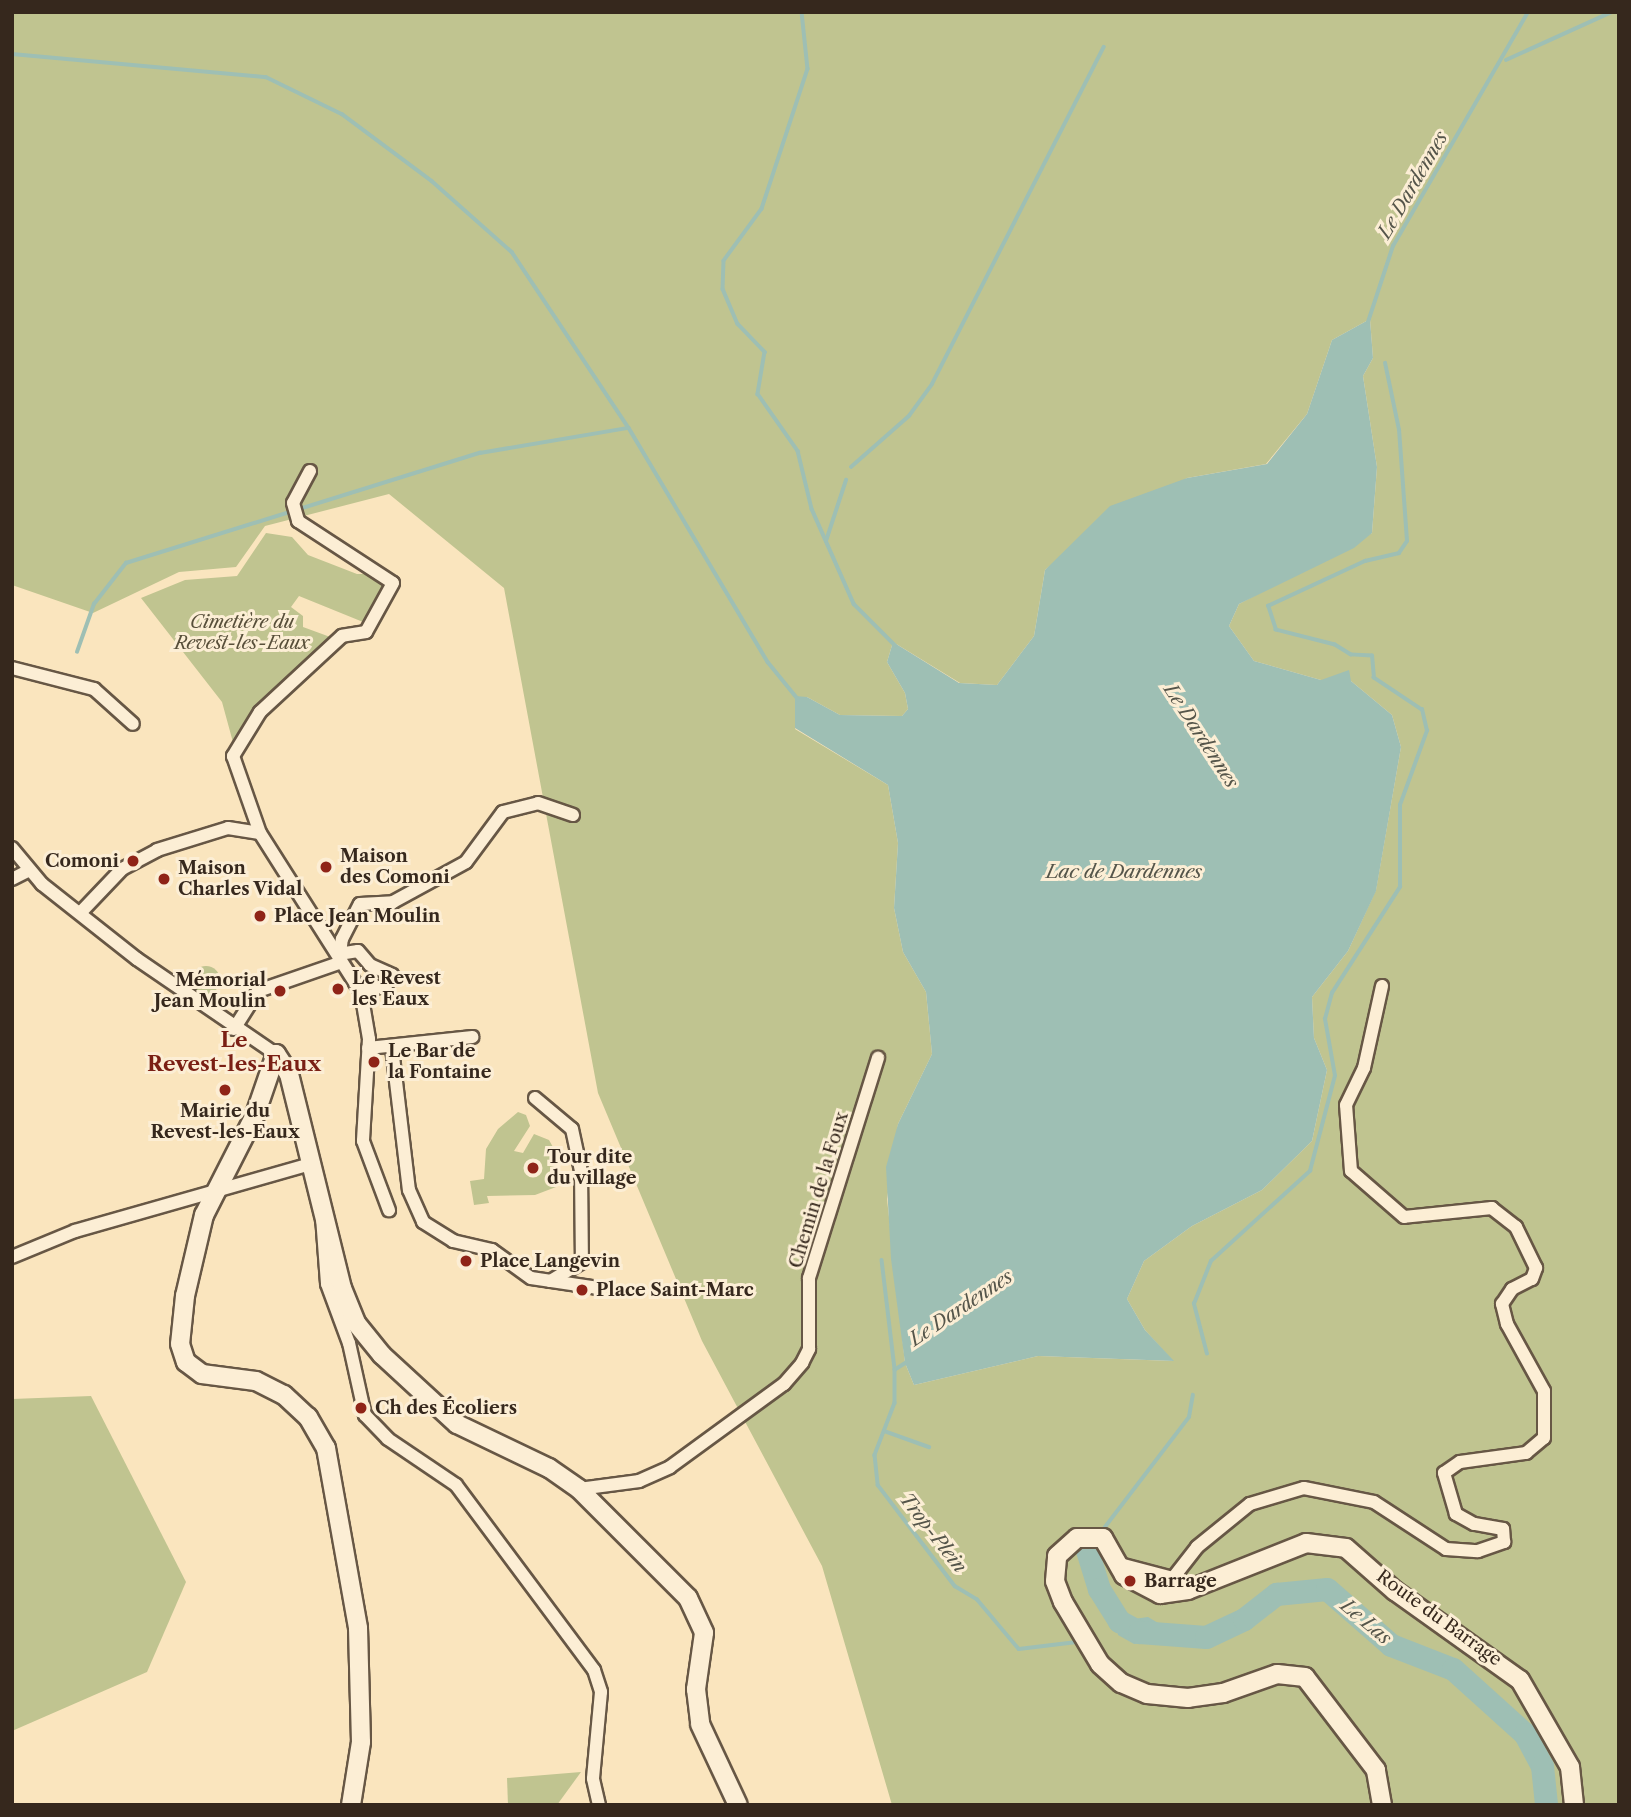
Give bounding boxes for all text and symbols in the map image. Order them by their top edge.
water label: Le Dardennes [1373,127,1453,243]
park label: Cimetière du Revest-les-Eaux [175,612,309,654]
water label: Le Dardennes [1159,680,1243,792]
place label: Maison des Comoni [340,846,450,888]
place label: Comoni [45,850,119,872]
marker: Comoni [125,853,141,869]
place label: Maison Charles Vidal [178,858,303,900]
marker: Maison des Comoni [318,859,334,875]
water label: Lac de Dardennes [1046,861,1202,883]
marker: Maison Charles Vidal [156,871,172,887]
place label: Place Jean Moulin [274,905,440,927]
marker: Place Jean Moulin [252,908,268,924]
place label: Le Revest les Eaux [352,968,441,1010]
place label: Mémorial Jean Moulin [154,970,266,1012]
marker: Le Revest les Eaux [330,981,346,997]
marker: Mémorial Jean Moulin [272,983,288,999]
district label: Le Revest-les-Eaux [147,1027,321,1077]
place label: Le Bar de la Fontaine [388,1041,492,1084]
marker: Le Bar de la Fontaine [366,1054,382,1070]
marker: Mairie du Revest-les-Eaux [217,1082,233,1098]
place label: Mairie du Revest-les-Eaux [150,1101,300,1144]
street label: Chemin de la Foux [785,1109,853,1271]
place label: Tour dite du village [547,1147,637,1190]
marker: Tour dite du village [525,1160,541,1176]
place label: Place Langevin [480,1250,620,1272]
marker: Place Langevin [458,1253,474,1269]
water label: Le Dardennes [905,1265,1017,1351]
place label: Place Saint-Marc [596,1279,754,1301]
marker: Place Saint-Marc [574,1282,590,1298]
place label: Ch des Écoliers [375,1397,517,1419]
marker: Ch des Écoliers [353,1400,369,1416]
water label: Trop-Plein [895,1489,971,1577]
street label: Route du Barrage [1372,1565,1506,1671]
place label: Barrage [1144,1570,1217,1592]
marker: Barrage [1122,1573,1138,1589]
water label: Le Las [1336,1594,1396,1650]

